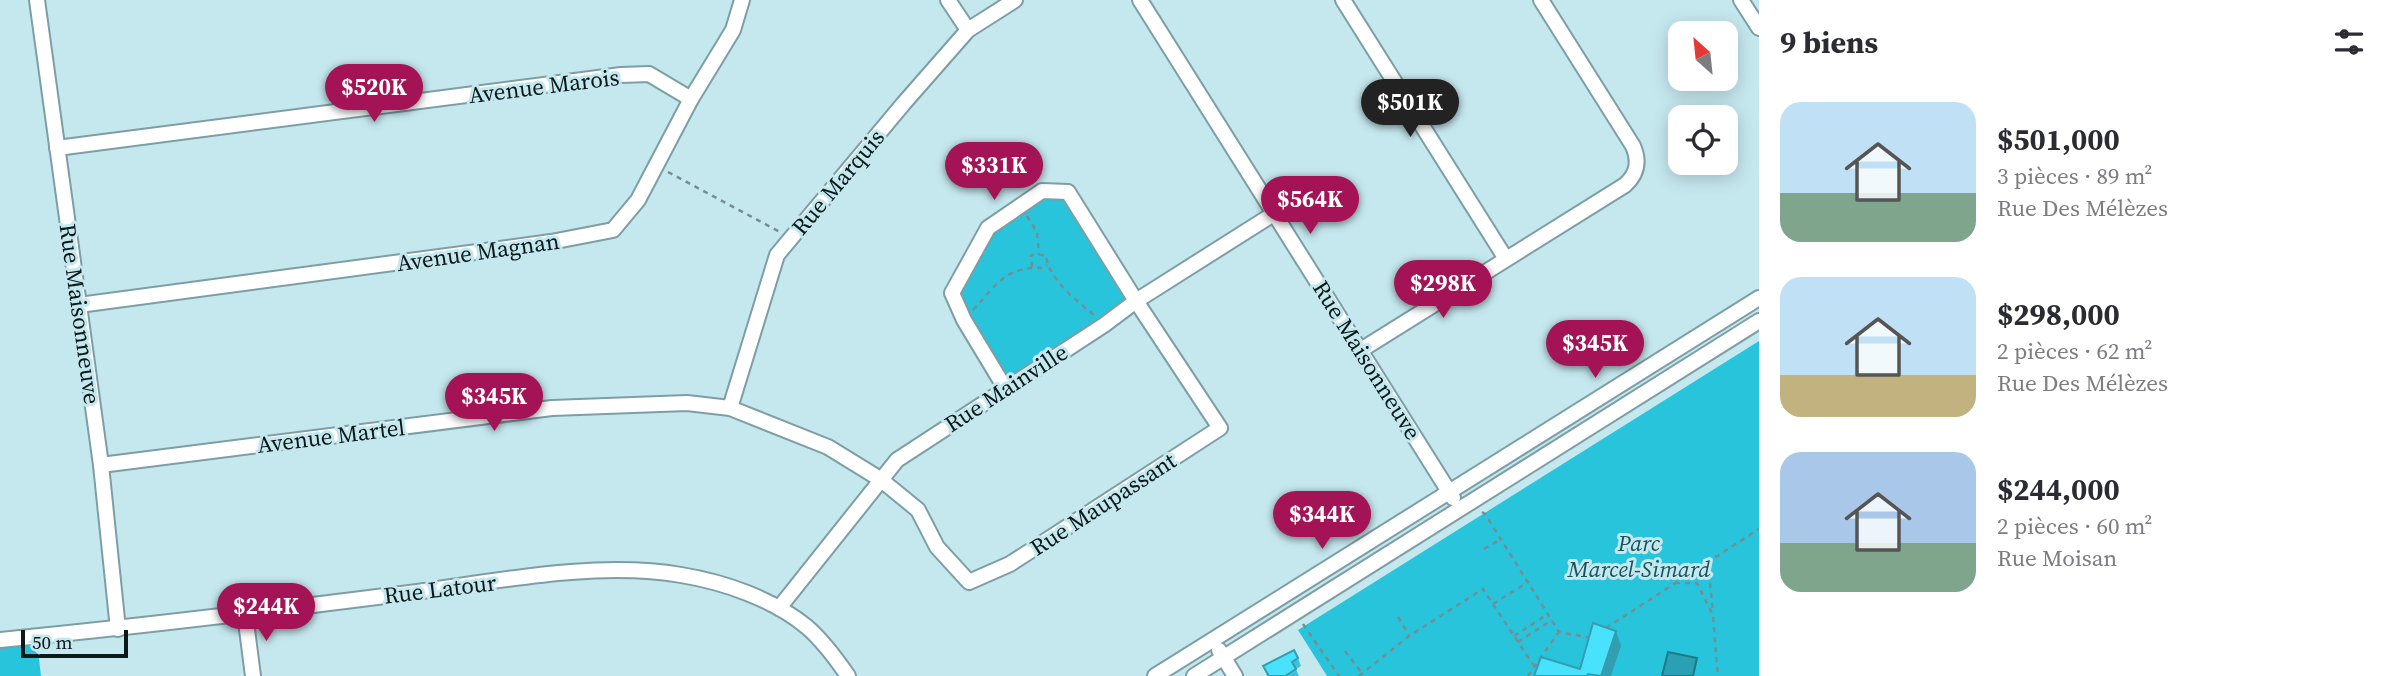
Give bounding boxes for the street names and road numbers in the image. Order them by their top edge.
street label: Avenue Marois [467,61,621,111]
street label: Rue Marquis [784,122,892,242]
street label: Rue Maisonneuve [51,222,109,406]
street label: Avenue Magnan [395,225,561,279]
street label: Rue Maisonneuve [1305,274,1429,446]
street label: Rue Mainville [938,336,1074,440]
street label: Avenue Martel [255,411,407,461]
street label: Rue Maupassant [1024,445,1183,563]
street label: Rue Latour [382,566,498,612]

